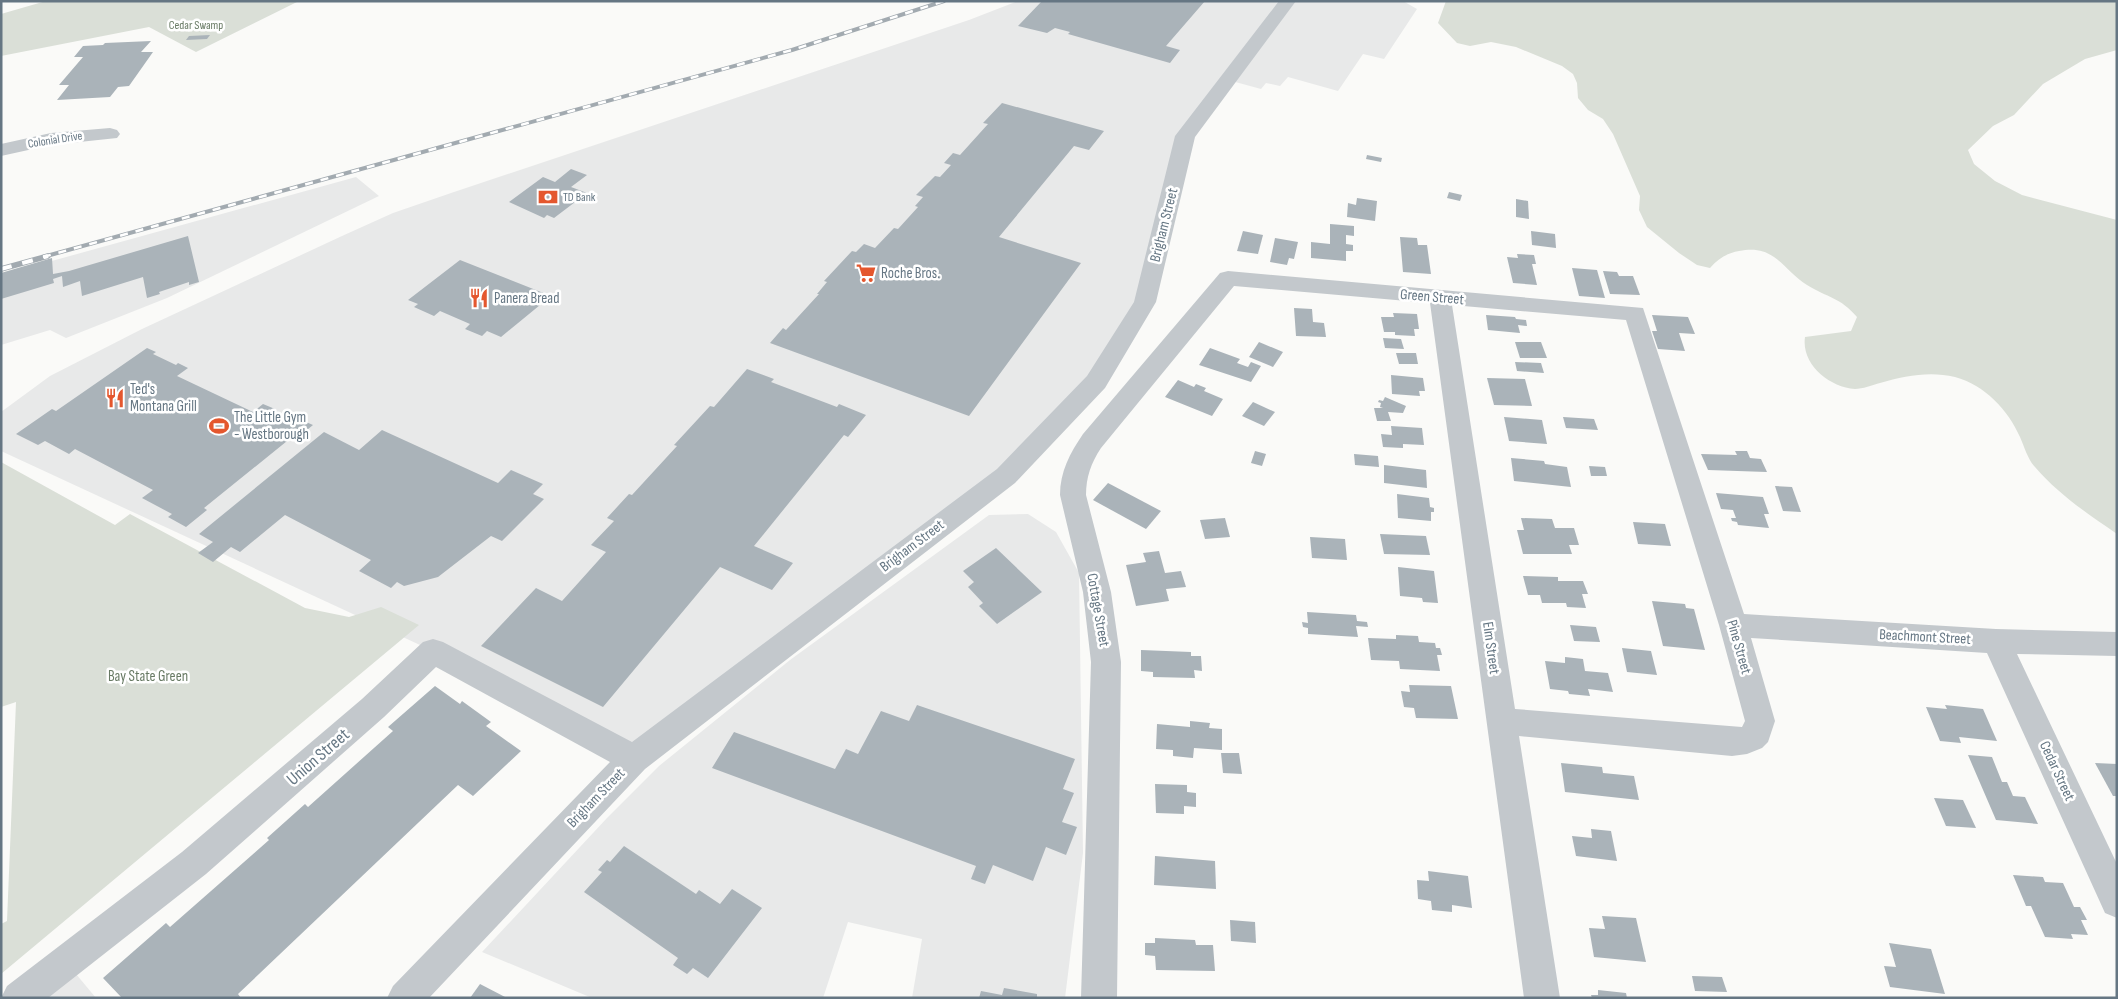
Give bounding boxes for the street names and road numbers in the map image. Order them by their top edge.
street label: Colonial Drive [27,128,84,152]
street label: Brigham Street [1146,186,1182,264]
street label: Green Street [1399,285,1465,309]
street label: Brigham Street [876,515,948,576]
street label: Cottage Street [1082,572,1114,649]
street label: Pine Street [1722,618,1756,677]
street label: Elm Street [1478,621,1504,676]
street label: Beachmont Street [1879,625,1972,649]
street label: Union Street [282,724,354,790]
street label: Cedar Street [2035,738,2079,804]
street label: Brigham Street [563,764,629,832]

